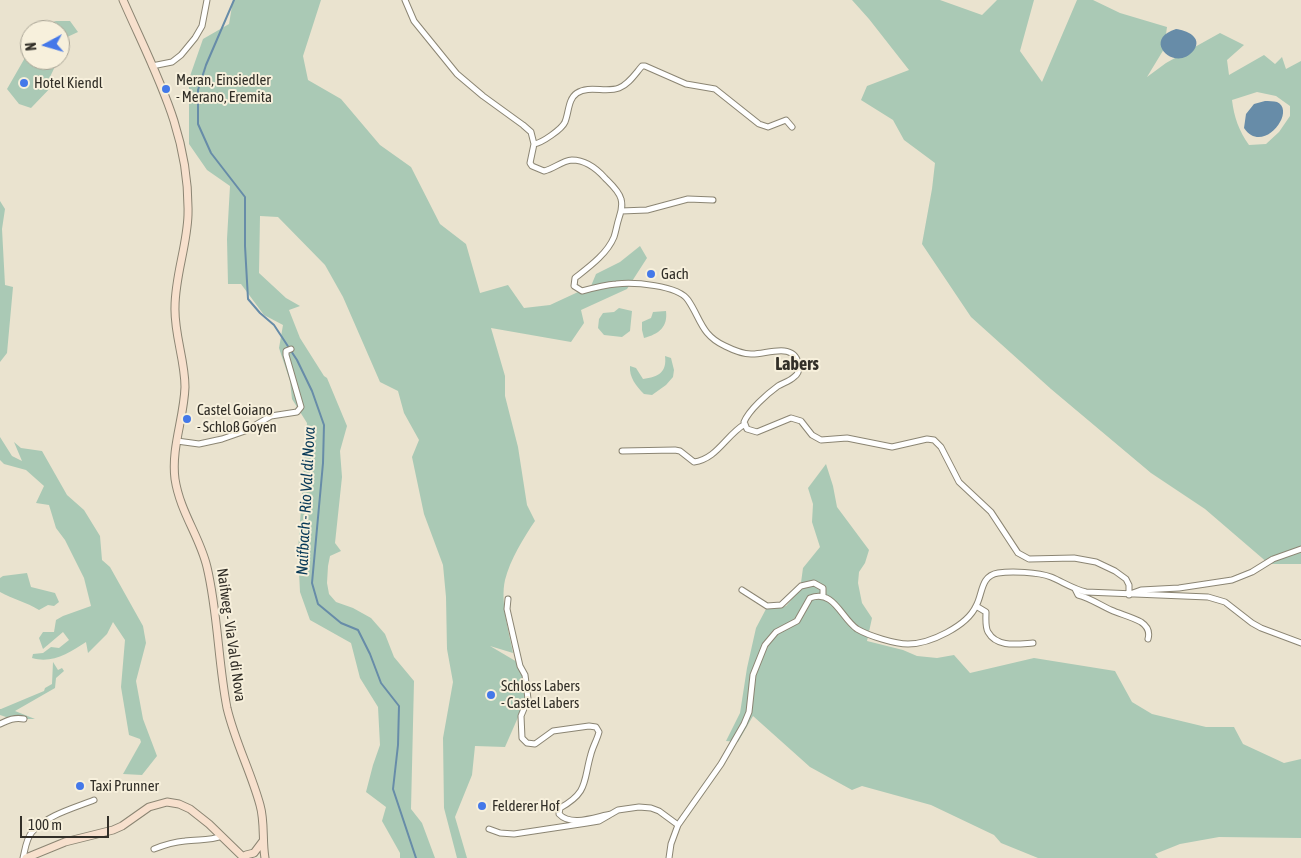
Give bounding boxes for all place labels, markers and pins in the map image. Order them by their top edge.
place label: Meran, Einsiedler - Merano, Eremita [176,71,272,106]
place label: Hotel Kiendl [34,74,103,92]
marker: Hotel Kiendl [18,77,30,89]
marker: Meran, Einsiedler - Merano, Eremita [160,83,172,95]
place label: Gach [661,265,689,283]
marker: Gach [645,268,657,280]
place label: Castel Goiano - Schloß Goyen [197,401,277,436]
marker: Castel Goiano - Schloß Goyen [181,413,193,425]
place label: Schloss Labers - Castel Labers [501,677,580,712]
marker: Schloss Labers - Castel Labers [485,689,497,701]
place label: Taxi Prunner [90,777,159,795]
marker: Taxi Prunner [74,780,86,792]
place label: Felderer Hof [492,797,560,815]
marker: Felderer Hof [476,800,488,812]

